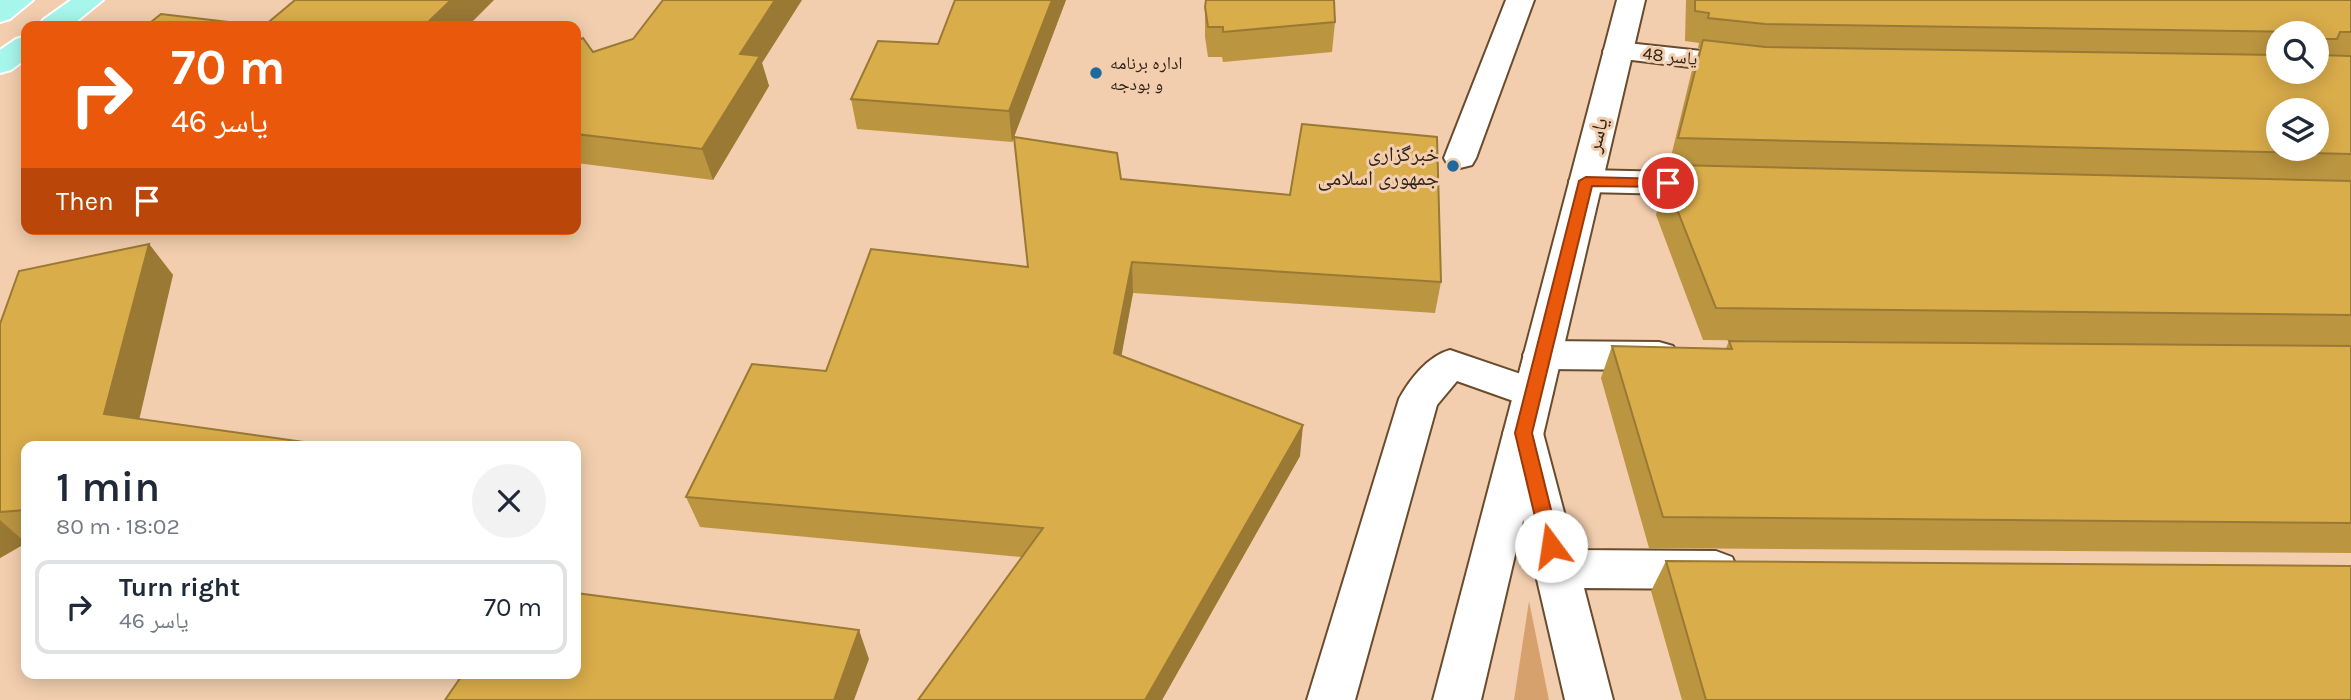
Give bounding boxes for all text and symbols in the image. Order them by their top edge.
map controls [2266,21,2329,161]
button: search [2266,21,2329,84]
text: 70 m [171,39,285,96]
street label: یاسر 48 [1641,42,1699,70]
icon: right [56,49,147,140]
place label: اداره برنامه و بودجه [1110,52,1183,95]
marker: اداره برنامه و بودجه [1088,65,1104,81]
button: layers [2266,98,2329,161]
text: یاسر 46 [171,103,268,140]
street label: یاسر [1581,115,1613,156]
place label: خبرگزاری جمهوری اسلامی [1317,142,1439,191]
pin [1638,153,1698,213]
marker: خبرگزاری جمهوری اسلامی [1445,158,1461,174]
icon: arrive [1649,164,1687,202]
icon: arrive [128,182,166,220]
text: Then [56,186,114,217]
text: 1 min [56,462,160,512]
button: close [472,464,546,538]
position arrow [1514,509,1588,583]
text: 80 m · 18:02 [56,513,180,540]
text: Turn right [119,572,240,603]
icon: right [60,588,98,626]
text: 70 m [484,592,542,623]
text: یاسر 46 [119,607,189,634]

